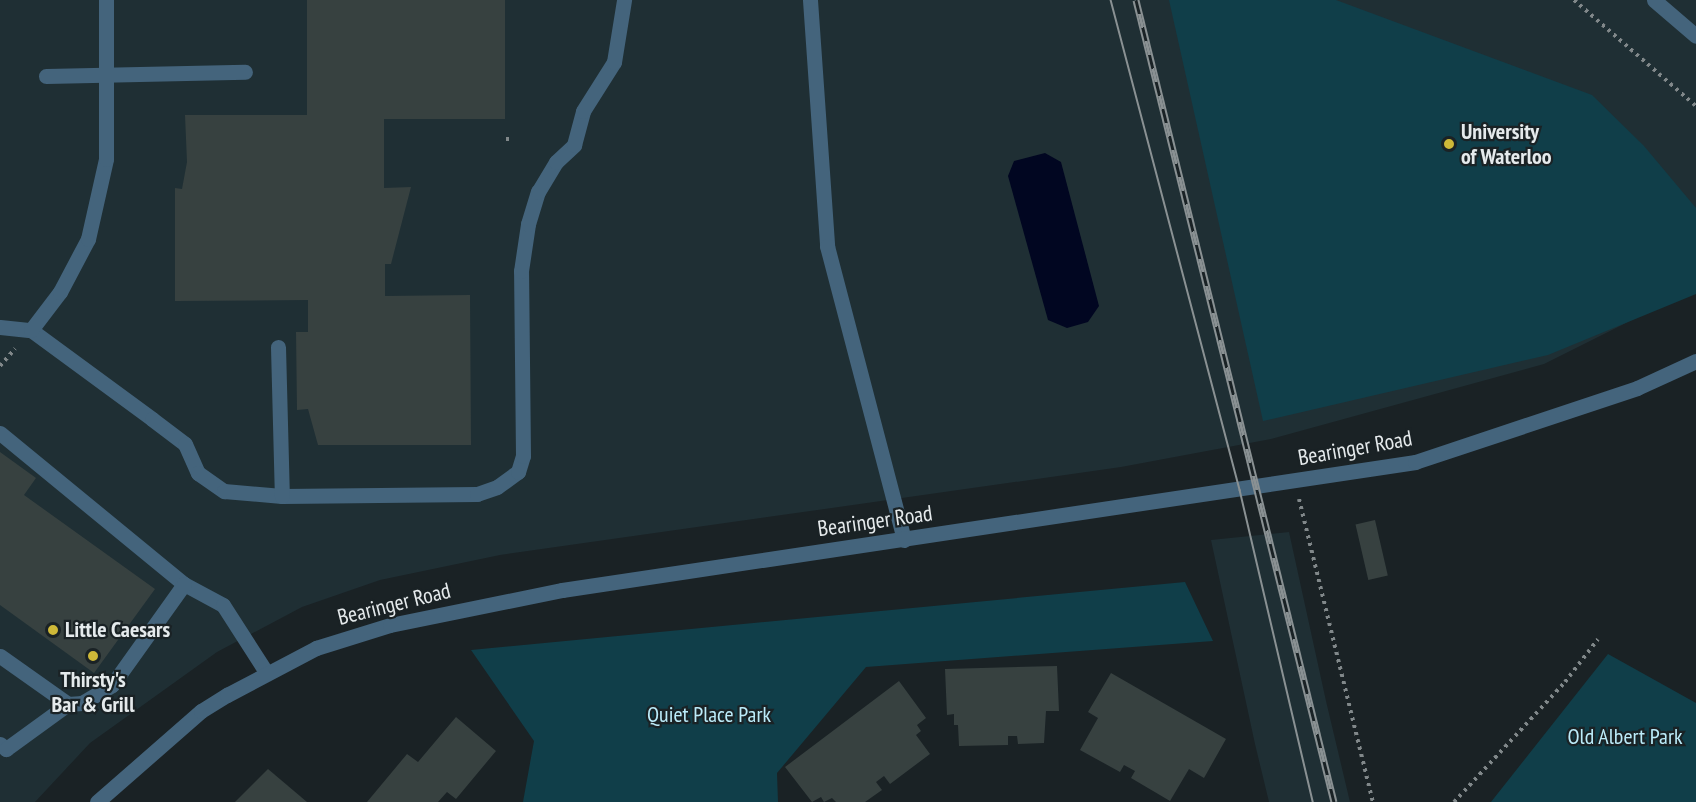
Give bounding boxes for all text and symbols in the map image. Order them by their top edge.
place label: University of Waterloo [1461,118,1552,170]
marker: University of Waterloo [1442,137,1456,151]
street label: Bearinger Road [1296,425,1414,471]
street label: Bearinger Road [816,500,934,542]
street label: Bearinger Road [335,577,453,631]
place label: Little Caesars [65,617,171,643]
marker: Little Caesars [46,623,60,637]
marker: Thirsty's Bar & Grill [86,649,100,663]
place label: Thirsty's Bar & Grill [51,666,135,718]
park label: Quiet Place Park [647,702,771,728]
park label: Old Albert Park [1567,724,1683,750]

